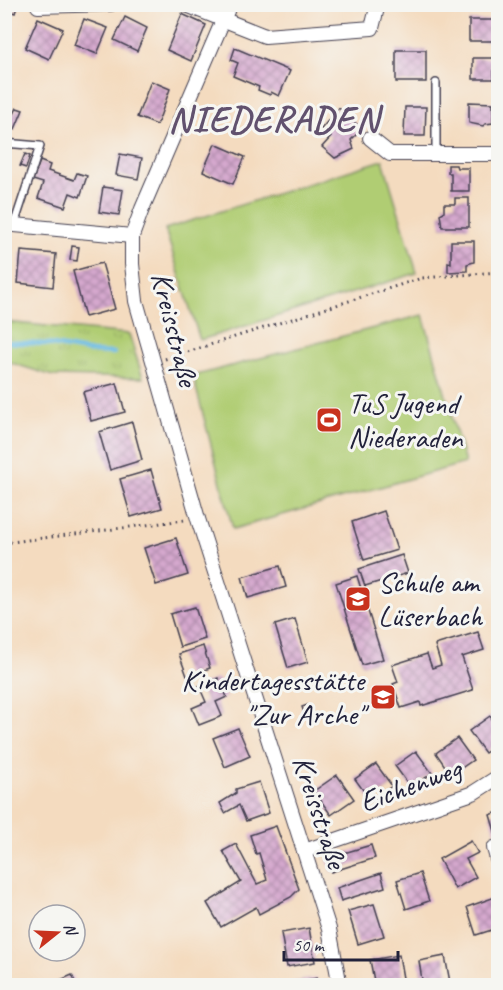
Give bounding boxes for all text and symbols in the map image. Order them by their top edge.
district label: NIEDERADEN [169,96,384,142]
street label: Kreisstraße [142,268,208,392]
place label: TuS Jugend Niederaden [348,384,464,456]
sports icon: TuS Jugend Niederaden [314,405,344,435]
place label: Schule am Lüserbach [378,563,483,635]
school or university icon: Schule am Lüserbach [343,584,373,614]
place label: Kindertagesstätte "Zur Arche" [182,661,370,733]
school or university icon: Kindertagesstätte "Zur Arche" [368,682,398,712]
street label: Eichenweg [354,748,468,821]
street label: Kreisstraße [284,751,357,875]
north arrow [27,903,87,963]
text: N [59,921,82,939]
scale bar [284,924,398,962]
text: 50 m [293,934,326,956]

